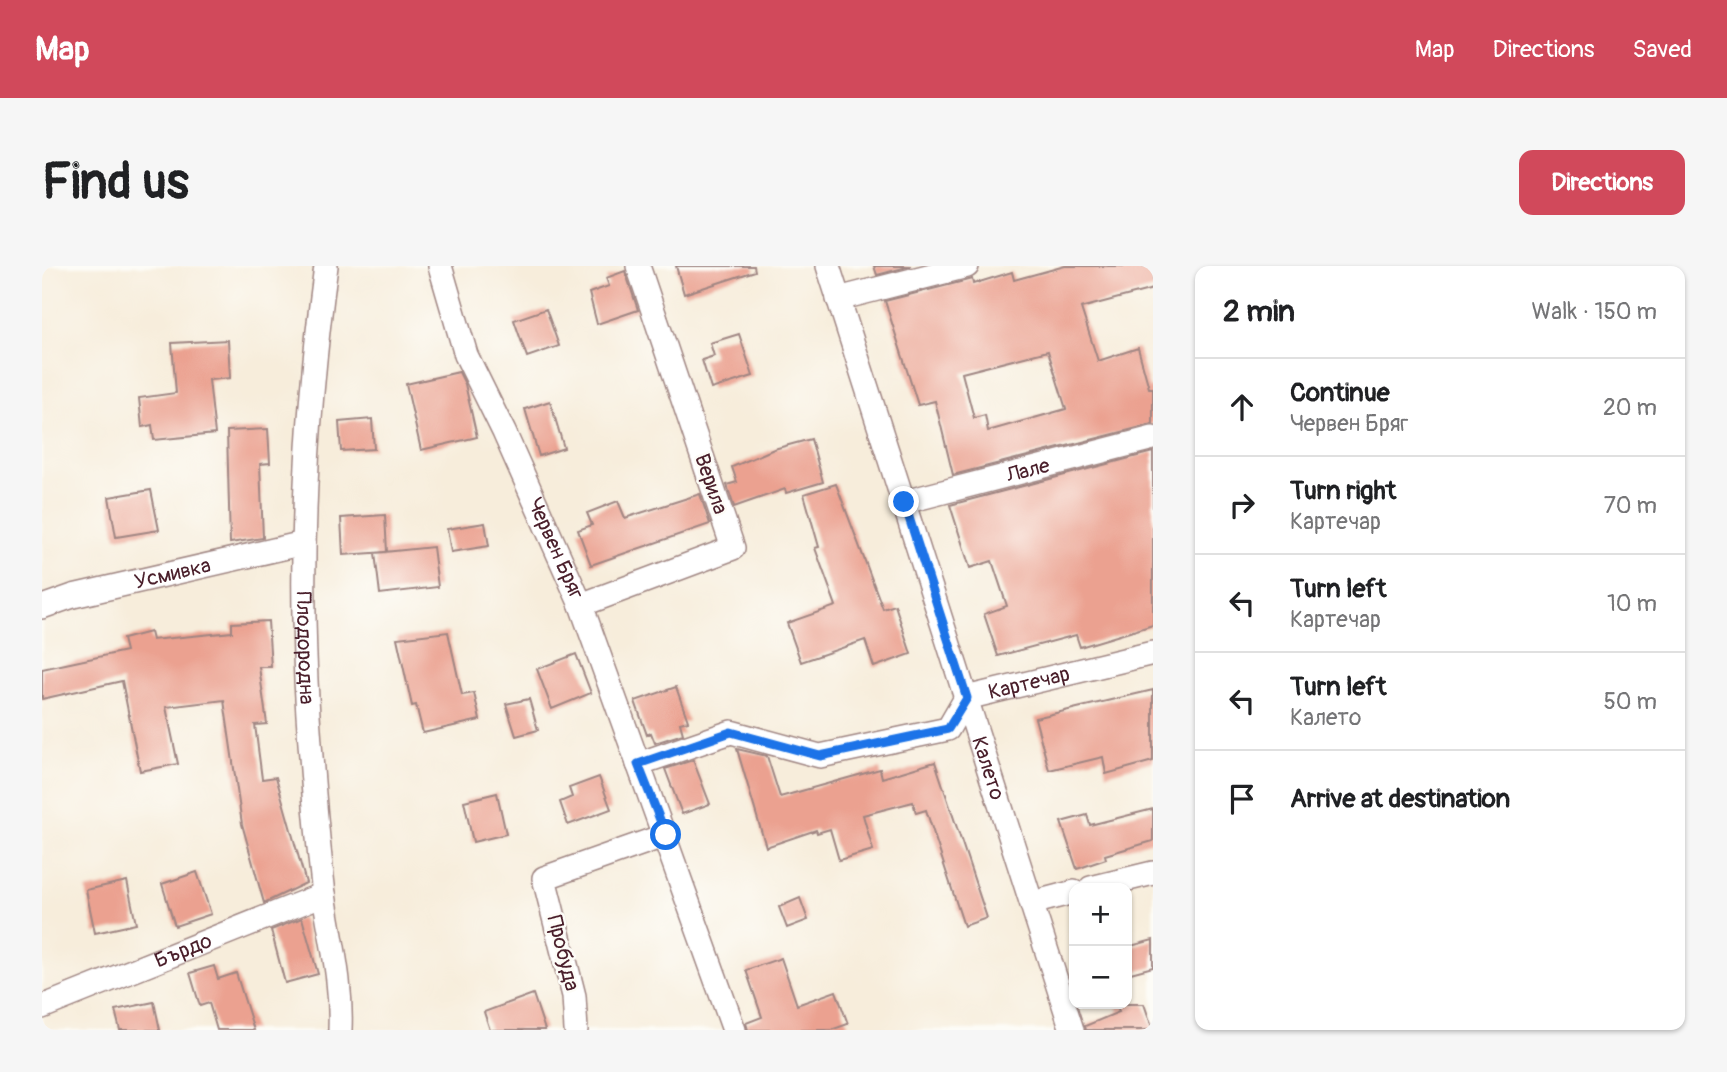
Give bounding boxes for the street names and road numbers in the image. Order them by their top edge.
street label: Верила [688,450,734,518]
street label: Лале [1002,451,1053,489]
street label: Червен Бряг [521,493,590,603]
street label: Усмивка [132,551,213,595]
street label: Плодородна [290,591,321,705]
street label: Картечар [986,660,1073,706]
street label: Калето [966,733,1011,803]
street label: Пробуда [541,912,585,994]
street label: Бърдо [150,927,216,974]

